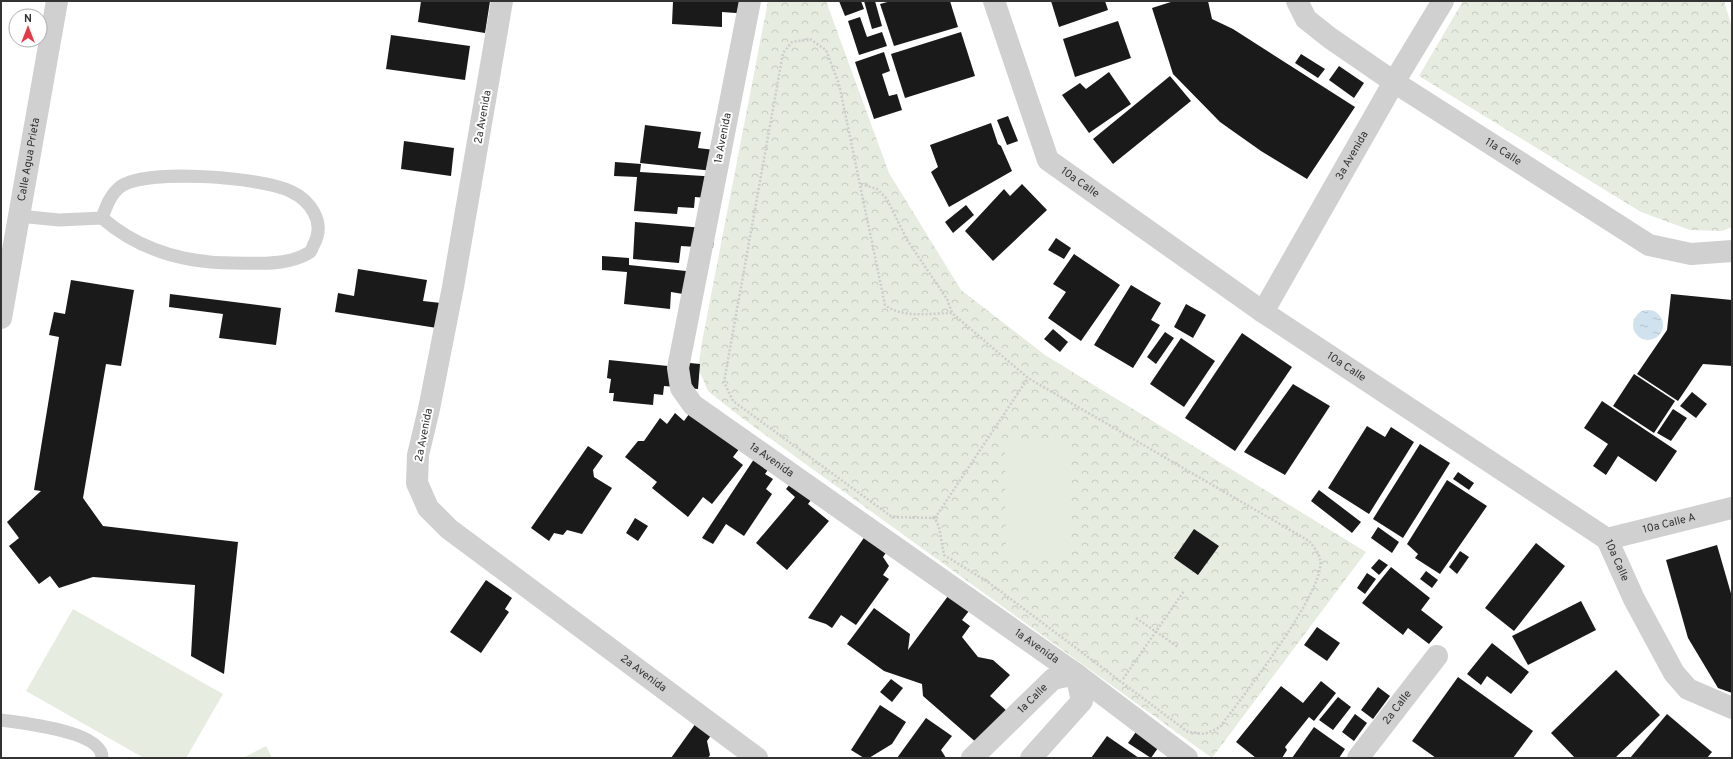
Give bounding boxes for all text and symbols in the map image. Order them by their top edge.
north arrow [8,8,48,48]
text: N [24,12,32,26]
street label: 2a Avenida [471,89,495,145]
street label: 1a Avenida [711,111,735,164]
street label: Calle Agua Prieta [15,116,43,202]
street label: 3a Avenida [1333,128,1372,183]
street label: 11a Calle [1482,135,1524,169]
street label: 10a Calle [1058,164,1102,201]
street label: 10a Calle [1324,349,1369,385]
street label: 2a Avenida [412,407,436,463]
street label: 1a Avenida [747,440,797,481]
street label: 10a Calle A [1641,510,1697,537]
street label: 10a Calle [1601,538,1632,584]
street label: 1a Avenida [1012,626,1062,667]
street label: 2a Avenida [617,652,669,695]
street label: 1a Calle [1015,681,1051,717]
street label: 2a Calle [1379,687,1415,727]

